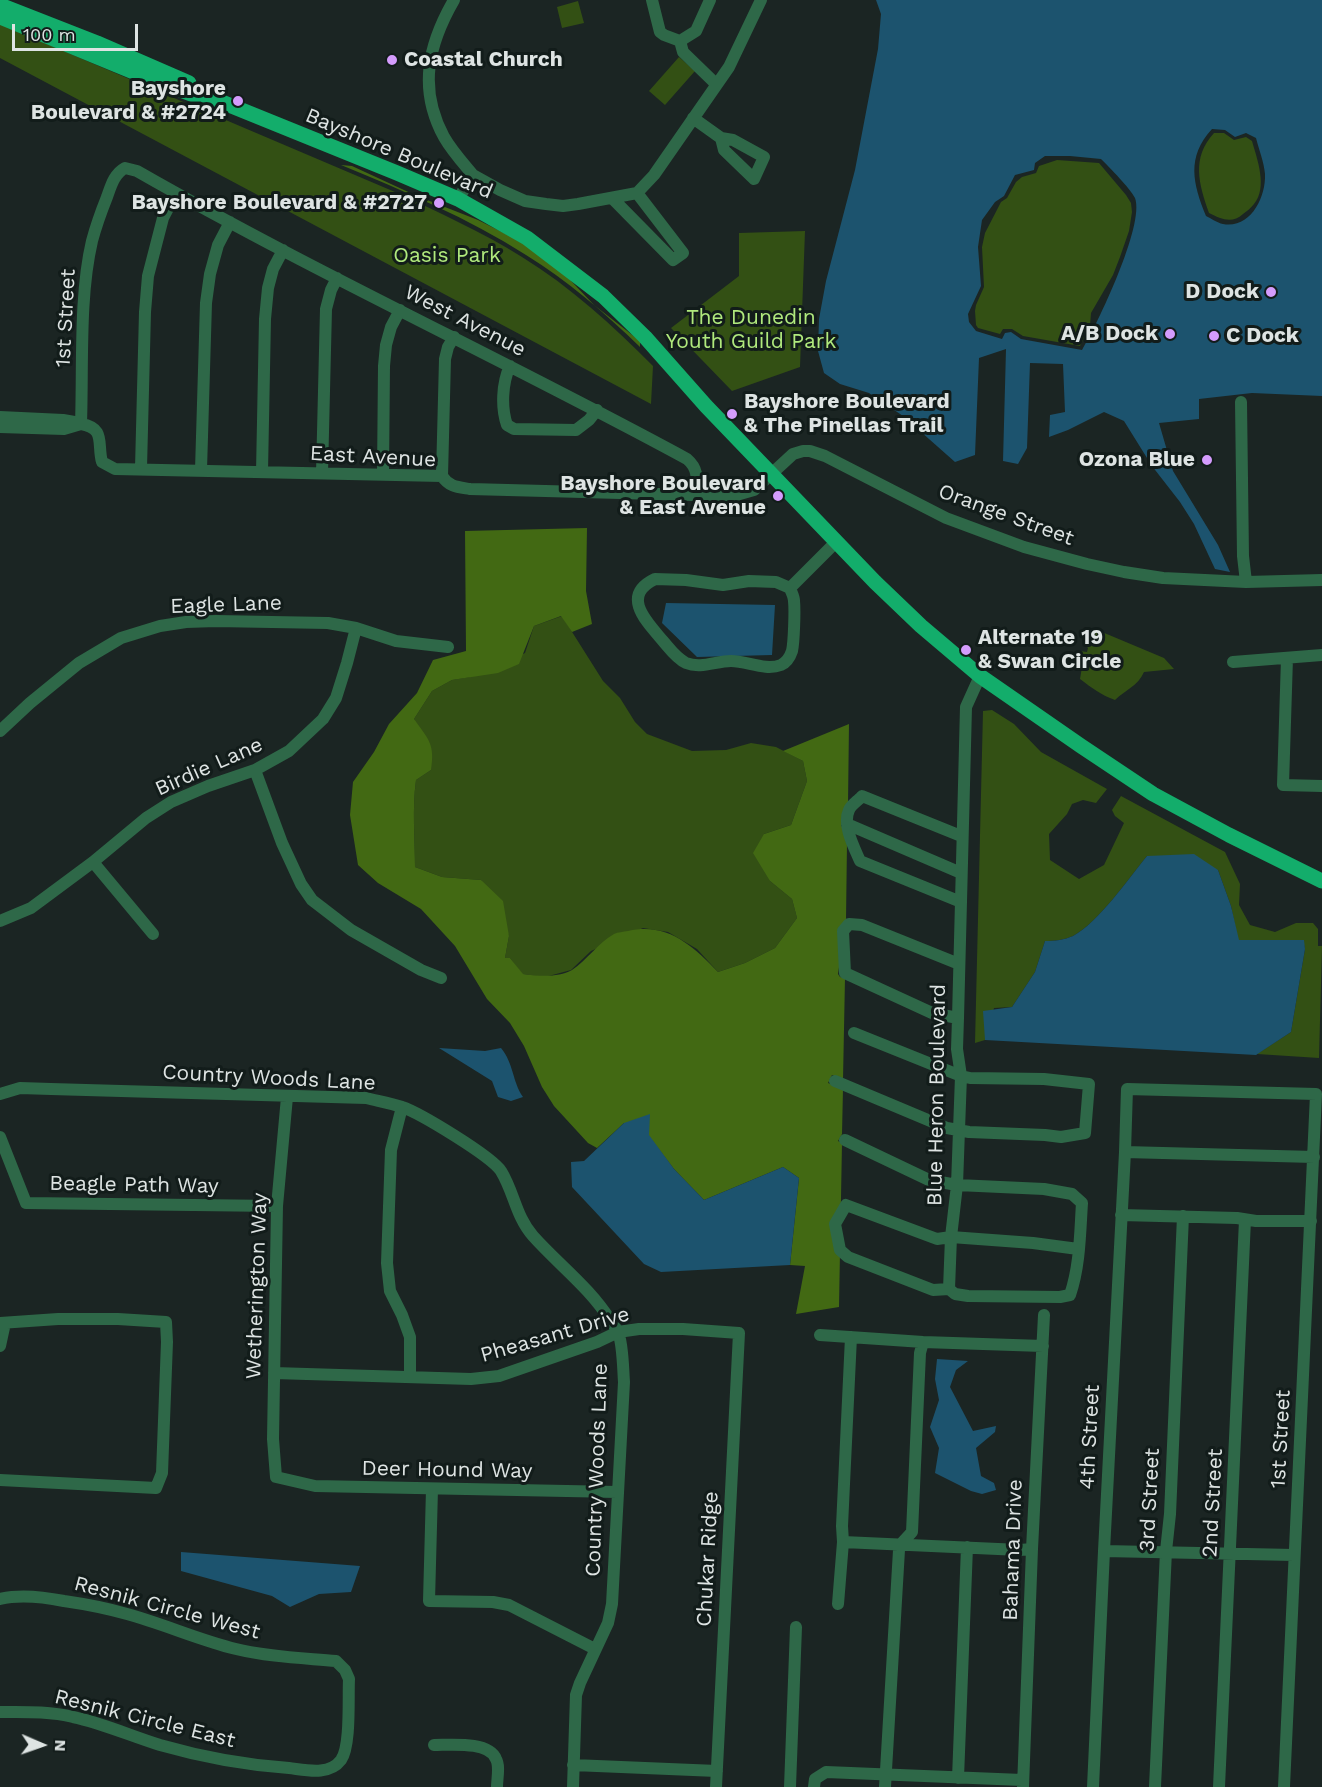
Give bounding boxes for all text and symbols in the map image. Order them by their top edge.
scale bar [15,12,141,50]
text: 100 m [23,24,76,45]
place label: Coastal Church [404,47,563,73]
marker: Coastal Church [385,53,399,67]
place label: Bayshore Boulevard & #2724 [31,76,226,126]
marker: Bayshore Boulevard & #2724 [231,94,245,108]
street label: Bayshore Boulevard [301,103,497,205]
place label: Bayshore Boulevard & #2727 [131,190,427,216]
marker: Bayshore Boulevard & #2727 [432,196,446,210]
park label: Oasis Park [393,243,501,269]
street label: 1st Street [51,268,81,368]
place label: D Dock [1185,279,1259,305]
street label: West Avenue [400,280,530,362]
marker: D Dock [1264,285,1278,299]
park label: The Dunedin Youth Guild Park [666,305,836,355]
place label: A/B Dock [1061,321,1158,347]
place label: C Dock [1226,323,1299,349]
marker: A/B Dock [1163,327,1177,341]
marker: C Dock [1207,329,1221,343]
place label: Bayshore Boulevard & The Pinellas Trail [744,389,950,439]
marker: Bayshore Boulevard & The Pinellas Trail [725,407,739,421]
street label: East Avenue [309,441,437,473]
place label: Ozona Blue [1079,447,1195,473]
marker: Ozona Blue [1200,453,1214,467]
place label: Bayshore Boulevard & East Avenue [560,471,766,521]
street label: Orange Street [935,479,1077,551]
marker: Bayshore Boulevard & East Avenue [771,489,785,503]
street label: Eagle Lane [170,590,282,620]
place label: Alternate 19 & Swan Circle [978,625,1121,675]
marker: Alternate 19 & Swan Circle [959,643,973,657]
street label: Birdie Lane [151,732,267,802]
street label: Blue Heron Boulevard [922,984,952,1206]
street label: Country Woods Lane [162,1060,376,1096]
street label: Beagle Path Way [49,1171,219,1199]
street label: Wetherington Way [241,1192,273,1380]
street label: Pheasant Drive [478,1302,632,1368]
street label: Country Woods Lane [581,1363,613,1577]
street label: 4th Street [1075,1384,1105,1490]
street label: 1st Street [1266,1389,1296,1489]
street label: 3rd Street [1135,1447,1165,1553]
street label: 2nd Street [1198,1448,1228,1558]
street label: Deer Hound Way [361,1456,533,1484]
street label: Bahama Drive [998,1479,1028,1621]
street label: Chukar Ridge [692,1491,724,1627]
street label: Resnik Circle West [71,1571,263,1645]
street label: Resnik Circle East [52,1684,238,1754]
north arrow [12,1715,72,1775]
text: N [51,1739,70,1752]

